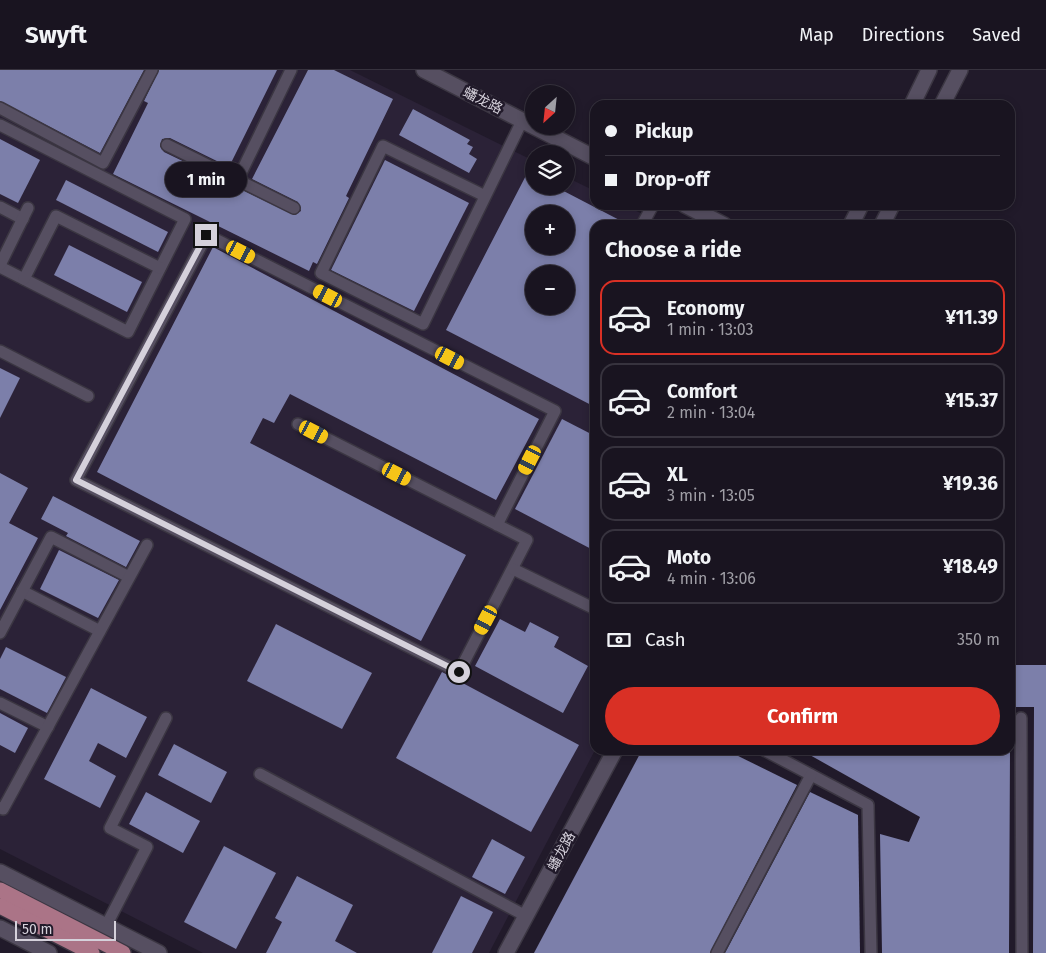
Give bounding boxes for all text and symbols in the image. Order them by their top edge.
text: Swyft [25,21,87,49]
text: Map [799,24,834,46]
text: Directions [862,24,944,46]
text: Saved [972,24,1021,46]
street label: 蟠龙路 [460,83,505,118]
north arrow [525,85,575,135]
map controls [525,85,575,315]
text: Pickup [635,120,693,143]
button: layers [525,145,575,195]
callout: 1 min [165,162,247,198]
text: Drop-off [635,168,709,191]
text: 1 min [187,170,225,189]
button: + [525,205,575,255]
route end [195,224,217,246]
text: Choose a ride [605,236,741,263]
car [224,239,257,265]
button: − [525,265,575,315]
car [311,283,344,309]
icon: car [607,295,652,340]
text: Economy [667,297,744,320]
text: ¥11.39 [945,306,998,329]
text: 1 min · 13:03 [667,320,754,339]
car [433,345,466,371]
icon: car [607,378,652,423]
text: Comfort [667,380,737,403]
text: ¥15.37 [945,389,998,412]
text: 2 min · 13:04 [667,403,755,422]
car [297,419,330,445]
car [516,443,543,477]
car [380,461,413,487]
icon: car [607,461,652,506]
text: XL [667,463,688,486]
text: ¥19.36 [943,472,998,495]
text: 3 min · 13:05 [667,486,755,505]
icon: car [607,544,652,589]
text: Moto [667,546,711,569]
text: ¥18.49 [943,555,998,578]
text: 4 min · 13:06 [667,569,756,588]
car [472,603,499,637]
icon: cash [605,626,633,654]
text: Cash [645,628,686,651]
text: 350 m [957,630,1000,649]
route start [448,661,470,683]
button: Confirm [605,687,1000,745]
street label: 蟠龙路 [544,829,579,874]
scale bar [15,918,116,941]
text: 50 m [22,921,53,938]

